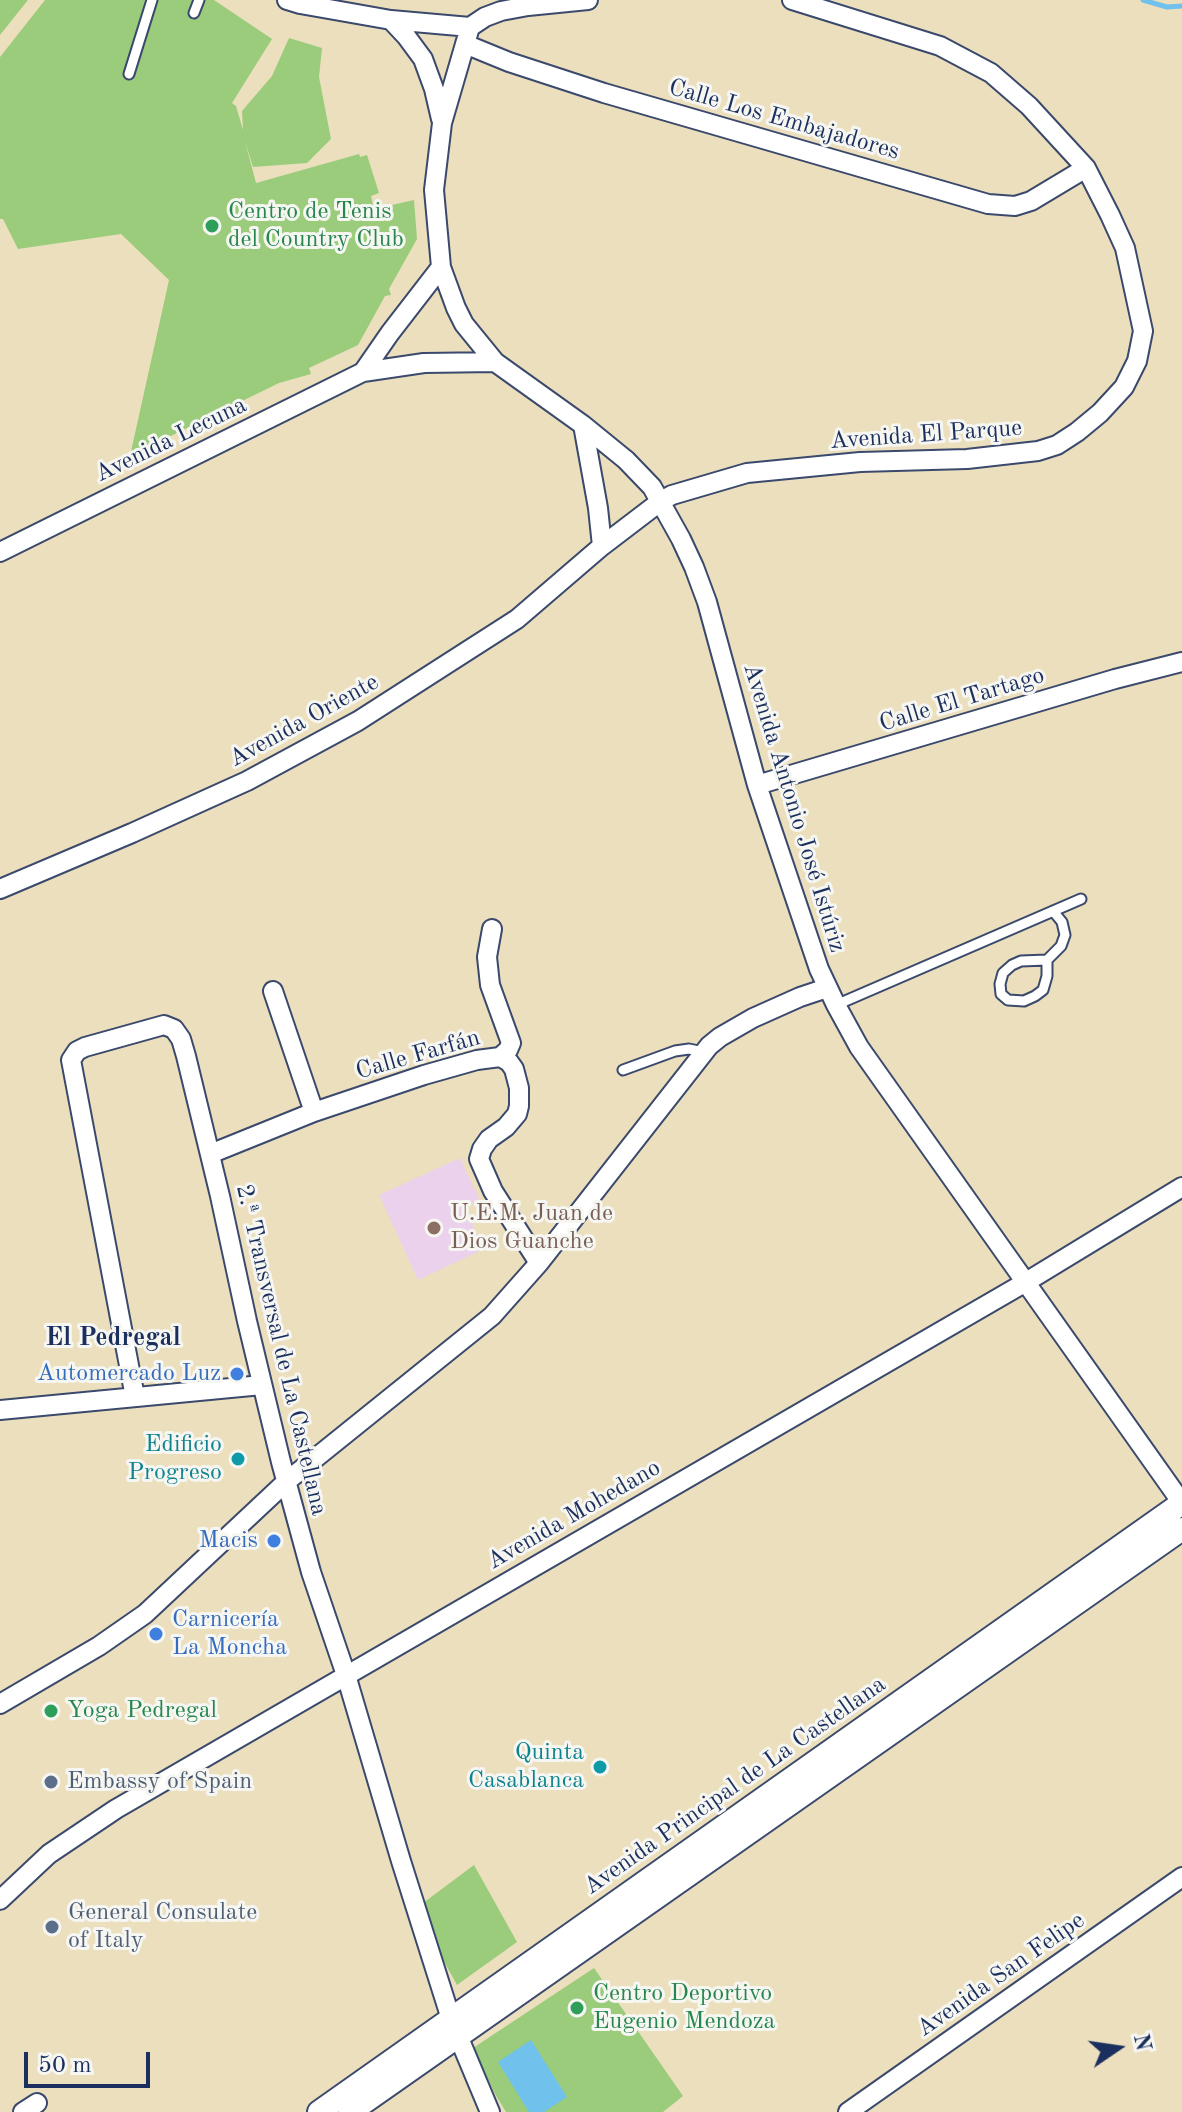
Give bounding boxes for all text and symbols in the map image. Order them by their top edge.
street label: Calle Los Embajadores [665,73,903,167]
place label: Centro de Tenis del Country Club [228,198,404,254]
marker: Centro de Tenis del Country Club [203,217,221,235]
street label: Avenida Lecuna [90,391,252,489]
street label: Avenida El Parque [829,414,1023,456]
street label: Avenida Antonio José Istúriz [736,660,852,956]
street label: Calle El Tartago [876,661,1048,739]
street label: Avenida Oriente [224,668,384,774]
street label: Calle Farfán [353,1024,483,1086]
street label: 2.ª Transversal de La Castellana [229,1182,333,1518]
place label: U.E.M. Juan de Dios Guanche [450,1200,613,1256]
marker: U.E.M. Juan de Dios Guanche [425,1219,443,1237]
district label: El Pedregal [45,1322,181,1354]
place label: Automercado Luz [37,1360,221,1388]
marker: Automercado Luz [228,1365,246,1383]
place label: Edificio Progreso [128,1431,222,1487]
marker: Edificio Progreso [229,1450,247,1468]
street label: Avenida Mohedano [482,1454,666,1576]
place label: Macis [199,1527,258,1555]
marker: Macis [265,1532,283,1550]
place label: Carnicería La Moncha [172,1606,287,1662]
marker: Carnicería La Moncha [147,1625,165,1643]
street label: Avenida Principal de La Castellana [578,1670,892,1902]
place label: Yoga Pedregal [67,1697,217,1725]
marker: Yoga Pedregal [42,1702,60,1720]
place label: Quinta Casablanca [468,1739,584,1795]
marker: Quinta Casablanca [591,1758,609,1776]
place label: Embassy of Spain [67,1768,252,1796]
marker: Embassy of Spain [42,1773,60,1791]
place label: General Consulate of Italy [68,1899,257,1955]
street label: Avenida San Felipe [912,1906,1090,2044]
marker: General Consulate of Italy [43,1918,61,1936]
place label: Centro Deportivo Eugenio Mendoza [593,1980,775,2036]
marker: Centro Deportivo Eugenio Mendoza [568,1999,586,2017]
north arrow [1078,2008,1158,2088]
text: N [1129,2032,1154,2053]
scale bar [28,2036,154,2086]
text: 50 m [38,2054,92,2078]

